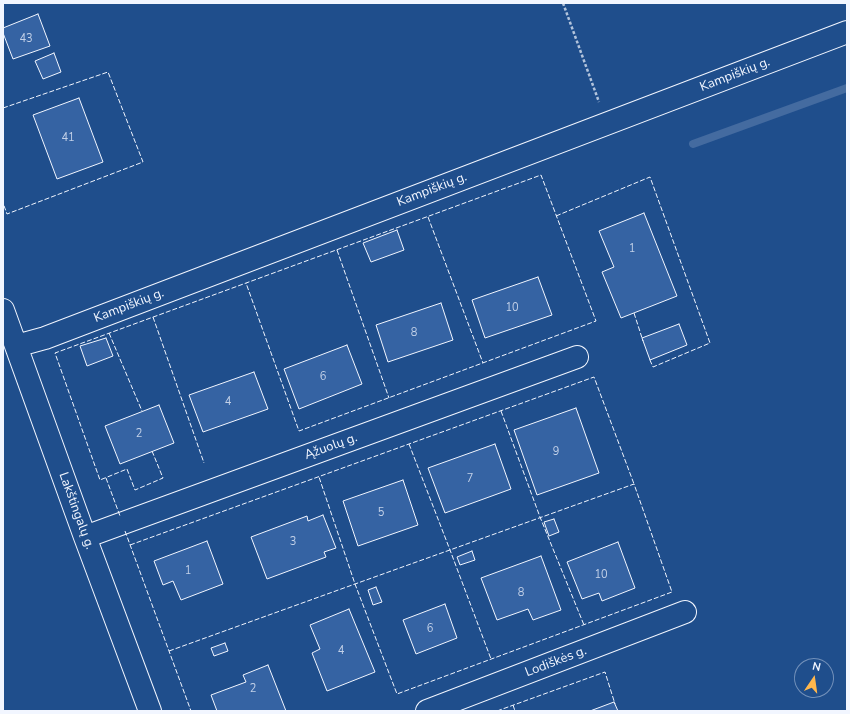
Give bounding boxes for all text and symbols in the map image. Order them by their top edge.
house number: 43 [19,32,33,46]
street label: Kampiškių g. [698,55,772,95]
house number: 41 [61,131,75,145]
street label: Kampiškių g. [395,170,469,210]
house number: 1 [629,242,635,256]
street label: Kampiškių g. [92,286,166,326]
house number: 10 [505,301,519,315]
house number: 8 [411,326,417,340]
house number: 6 [320,370,326,384]
house number: 4 [225,395,231,409]
house number: 2 [136,427,142,441]
street label: Ąžuolų g. [302,430,360,464]
house number: 9 [553,445,559,459]
street label: Lakštingalų g. [55,470,97,552]
house number: 7 [467,472,473,486]
house number: 5 [378,506,384,520]
house number: 3 [290,535,296,549]
house number: 1 [185,564,191,578]
house number: 10 [594,568,608,582]
house number: 8 [518,586,524,600]
house number: 6 [427,622,433,636]
street label: Lodiškės g. [523,643,589,681]
house number: 4 [338,644,344,658]
north arrow [794,658,834,698]
text: N [811,659,822,675]
house number: 2 [250,682,256,696]

